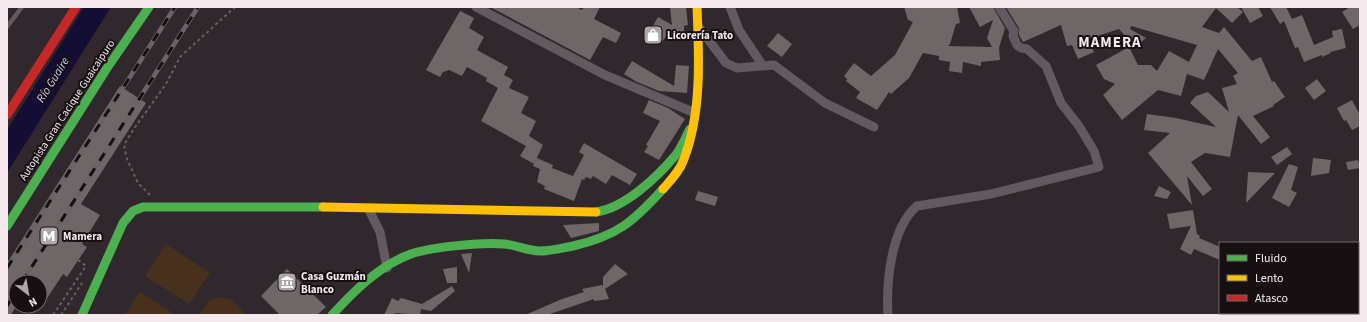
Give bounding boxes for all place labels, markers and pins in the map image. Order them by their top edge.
shop icon: Licorería Tato [642,24,664,46]
place label: Licorería Tato [667,28,733,43]
metro station icon: Mamera [38,225,60,247]
place label: Mamera [63,229,102,244]
place label: Casa Guzmán Blanco [301,269,366,297]
museum icon: Casa Guzmán Blanco [276,271,298,293]

